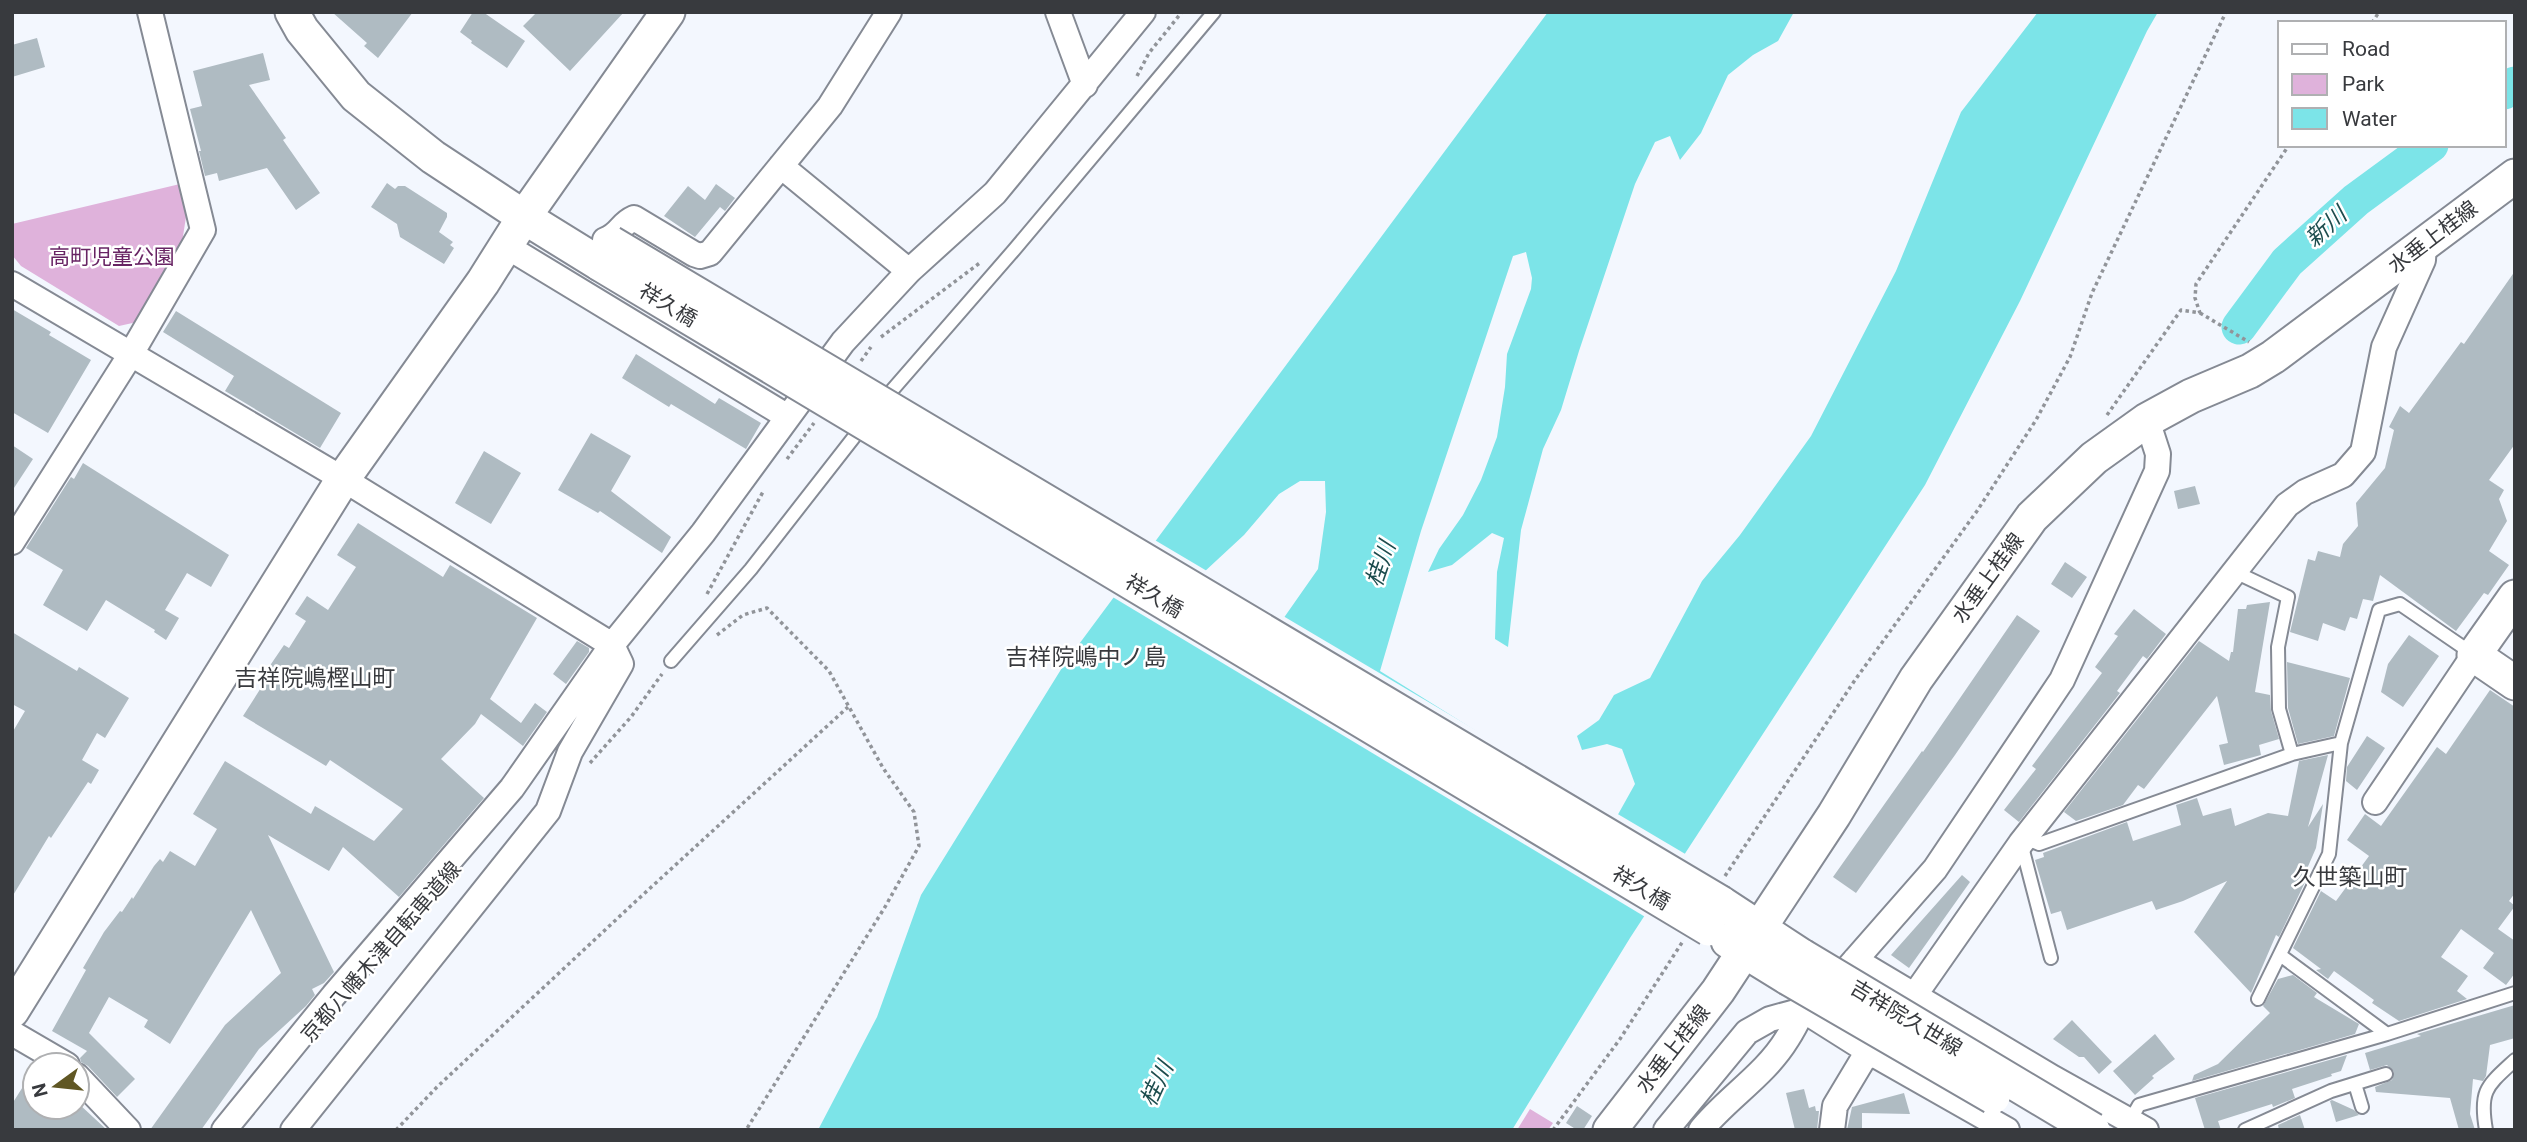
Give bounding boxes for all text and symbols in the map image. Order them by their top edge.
legend [2278,21,2506,147]
text: Road [2342,37,2390,61]
text: Park [2342,72,2385,96]
text: Water [2342,107,2397,131]
street label: 水垂上桂線 [2384,196,2482,278]
water label: 新川 [2300,200,2354,252]
park label: 高町児童公園 [49,245,175,269]
street label: 祥久橋 [635,278,701,332]
street label: 水垂上桂線 [1947,528,2029,628]
water label: 桂川 [1361,535,1402,590]
street label: 祥久橋 [1121,569,1187,623]
district label: 吉祥院嶋中ノ島 [1006,644,1167,671]
district label: 吉祥院嶋樫山町 [235,665,396,692]
street label: 京都八幡木津自転車道線 [296,857,466,1047]
street label: 祥久橋 [1608,861,1674,915]
district label: 久世築山町 [2293,864,2408,891]
street label: 吉祥院久世線 [1846,975,1966,1061]
street label: 水垂上桂線 [1631,1000,1715,1098]
north arrow [21,1051,91,1121]
water label: 桂川 [1135,1055,1180,1111]
text: N [27,1081,53,1100]

